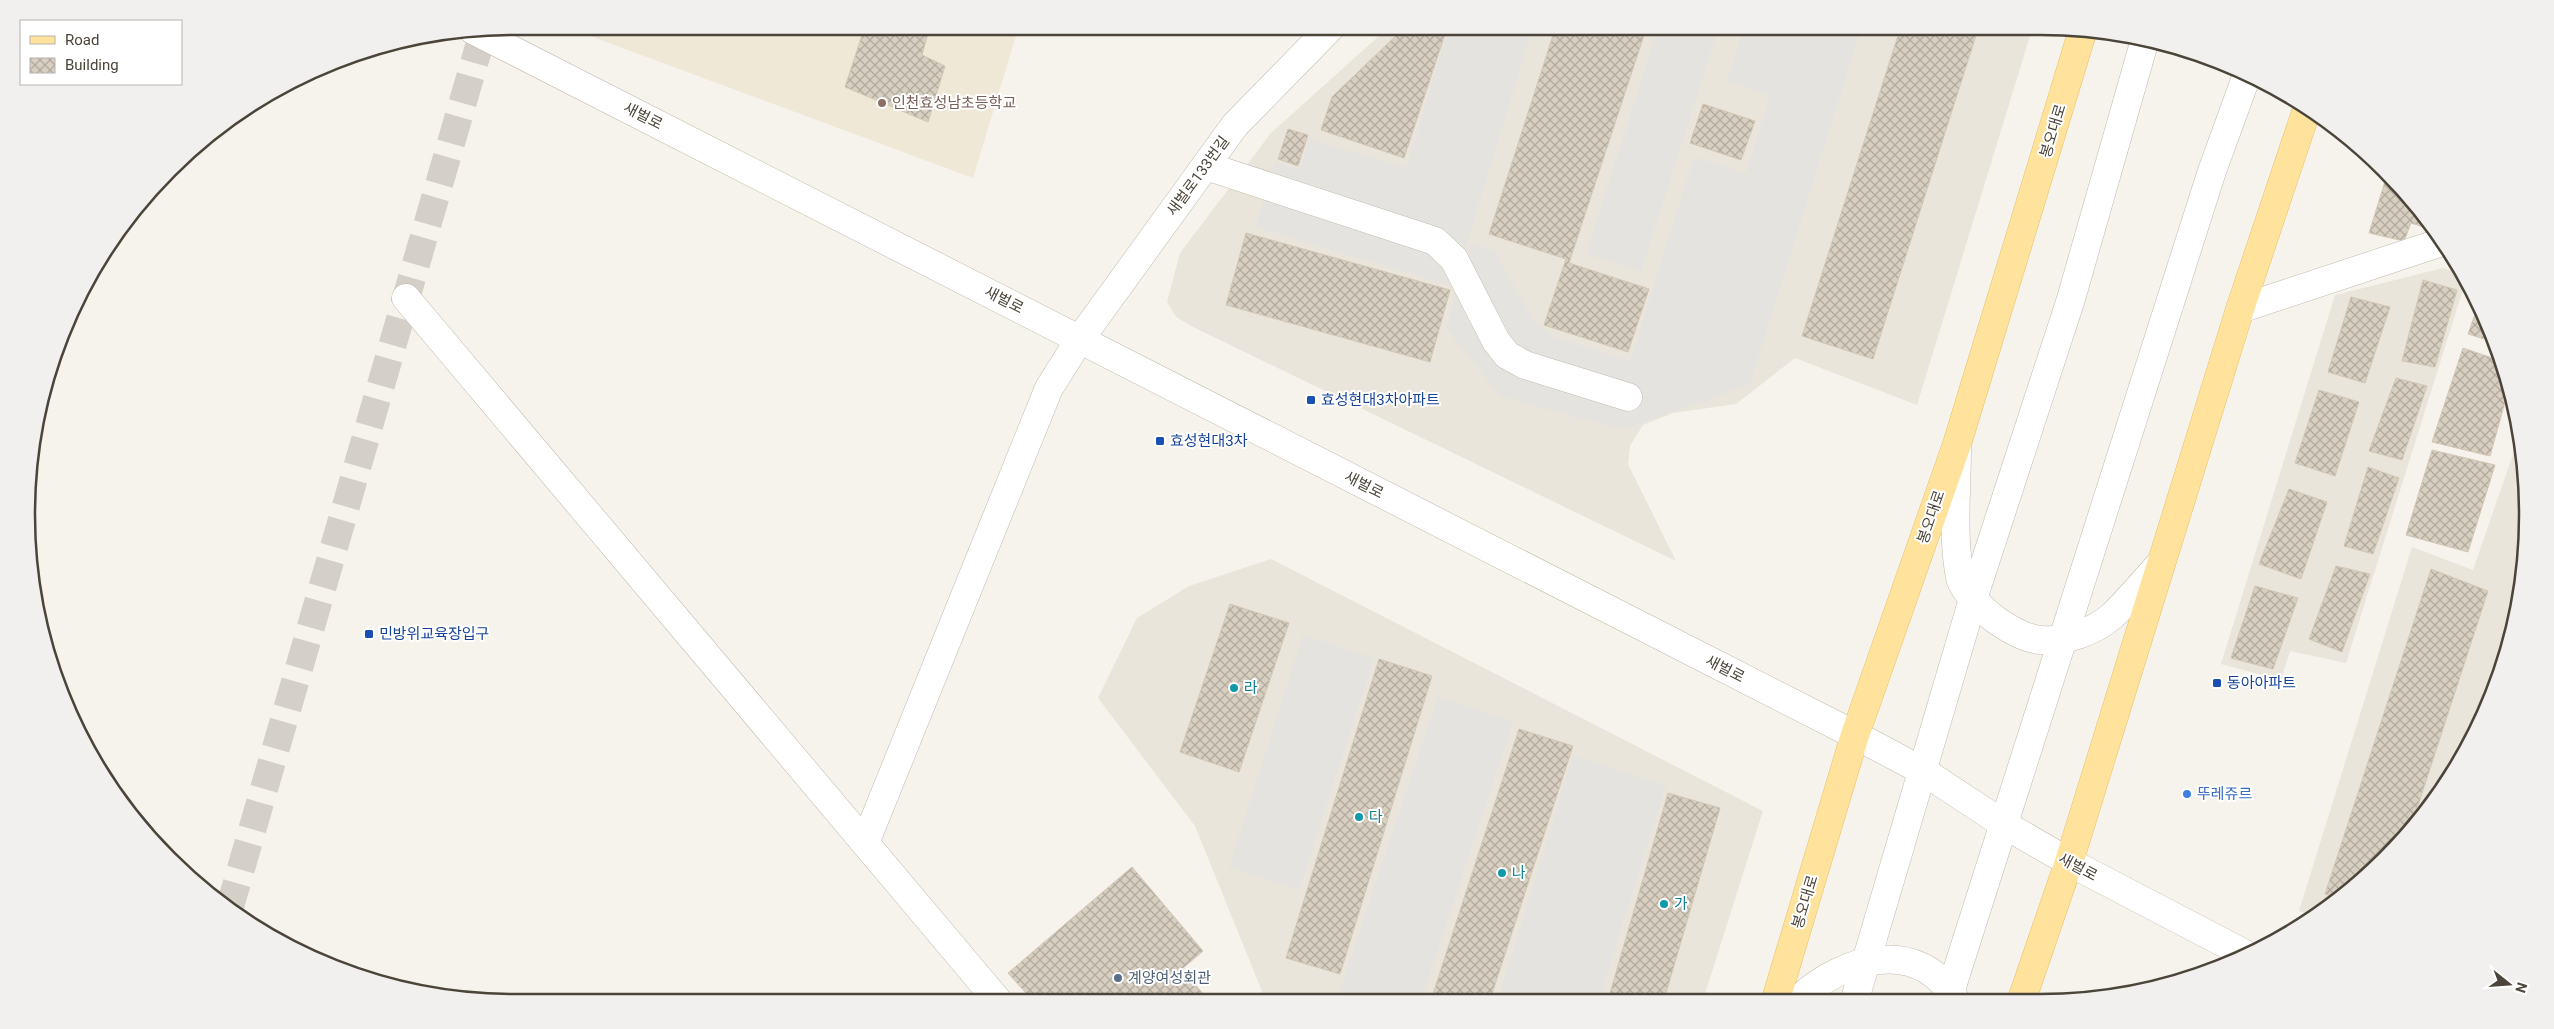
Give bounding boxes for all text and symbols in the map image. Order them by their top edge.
legend [20,20,182,85]
text: Road [65,31,99,49]
text: Building [65,56,119,74]
place label: 인천효성남초등학교 [892,94,1016,112]
marker: 인천효성남초등학교 [876,97,888,109]
street label: 새벌로 [620,99,666,133]
street label: 봉오대로 [2036,102,2070,160]
street label: 새벌로133번길 [1163,133,1233,219]
street label: 새벌로 [981,283,1027,317]
place label: 효성현대3차아파트 [1321,391,1440,409]
marker: 효성현대3차아파트 [1305,394,1317,406]
place label: 효성현대3차 [1170,432,1248,450]
marker: 효성현대3차 [1154,435,1166,447]
street label: 새벌로 [1341,468,1387,502]
street label: 봉오대로 [1914,488,1948,546]
place label: 민방위교육장입구 [379,625,489,643]
marker: 민방위교육장입구 [363,628,375,640]
street label: 새벌로 [1702,652,1748,686]
place label: 동아아파트 [2227,674,2296,692]
marker: 동아아파트 [2211,677,2223,689]
place label: 라 [1244,679,1258,697]
marker: 라 [1228,682,1240,694]
place label: 뚜레쥬르 [2197,785,2252,803]
marker: 뚜레쥬르 [2181,788,2193,800]
place label: 다 [1369,808,1383,826]
marker: 다 [1353,811,1365,823]
street label: 새벌로 [2055,849,2101,885]
place label: 나 [1512,864,1526,882]
marker: 나 [1496,867,1508,879]
street label: 봉오대로 [1788,873,1822,931]
place label: 가 [1674,895,1688,913]
marker: 가 [1658,898,1670,910]
north arrow [2484,959,2534,1009]
place label: 계양여성회관 [1128,969,1211,987]
marker: 계양여성회관 [1112,972,1124,984]
text: N [2512,981,2531,995]

